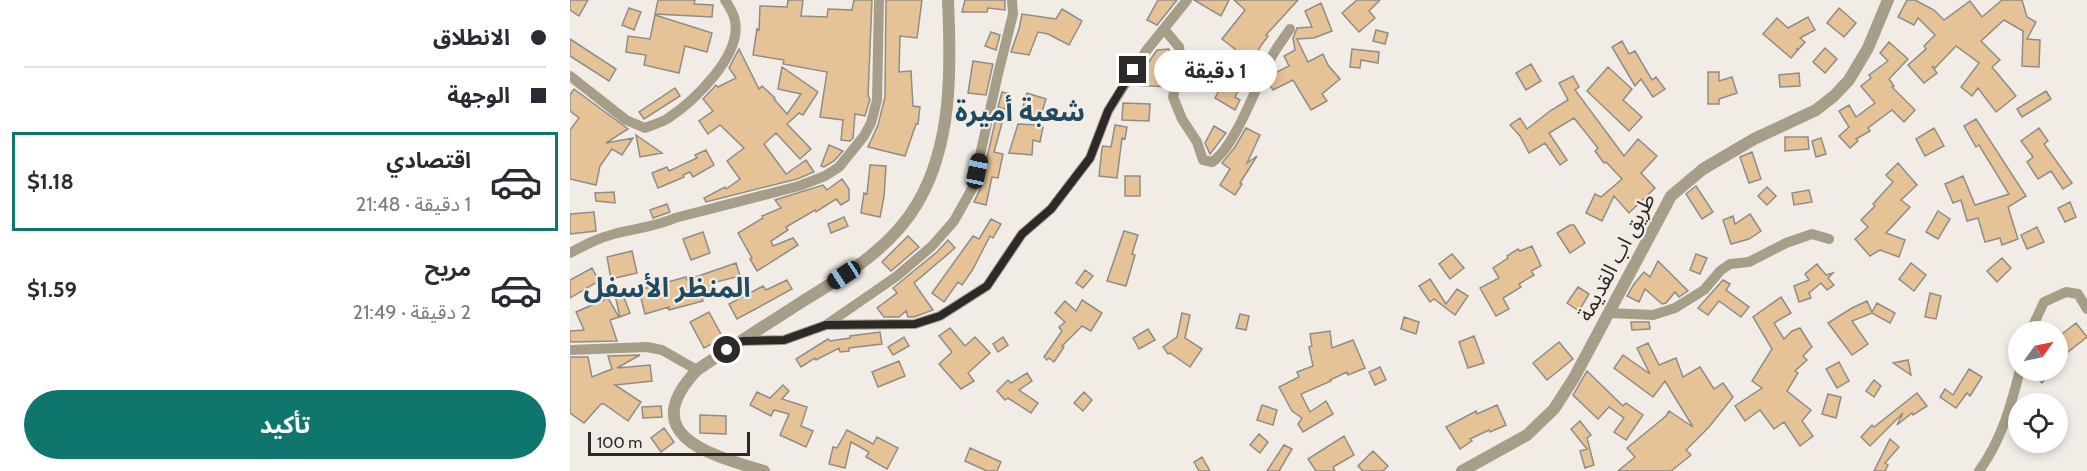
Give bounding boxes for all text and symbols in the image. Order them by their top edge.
text: الانطلاق [433,24,510,51]
callout: 1 دقيقة [1154,49,1277,91]
route end [1119,56,1146,83]
text: 1 دقيقة [1184,59,1247,83]
text: الوجهة [447,82,510,109]
district label: شعبة أميرة [955,95,1085,128]
text: اقتصادي [386,147,471,174]
car [964,152,990,190]
icon: car [489,155,543,209]
text: $1.18 [27,168,74,195]
street label: طريق اب القديمة [1572,189,1661,326]
text: 1 دقيقة · 21:48 [356,192,471,216]
text: مريح [425,255,471,282]
car [824,258,864,292]
icon: car [489,263,543,317]
district label: المنظر الأسفل [583,271,751,304]
text: $1.59 [27,276,77,303]
text: 2 دقيقة · 21:49 [353,300,471,324]
north arrow [2008,321,2068,381]
map controls [2008,321,2068,453]
route start [713,336,740,363]
button: تأكيد [24,390,546,459]
button: locate [2008,393,2068,453]
scale bar [588,429,750,456]
text: 100 m [597,433,642,452]

